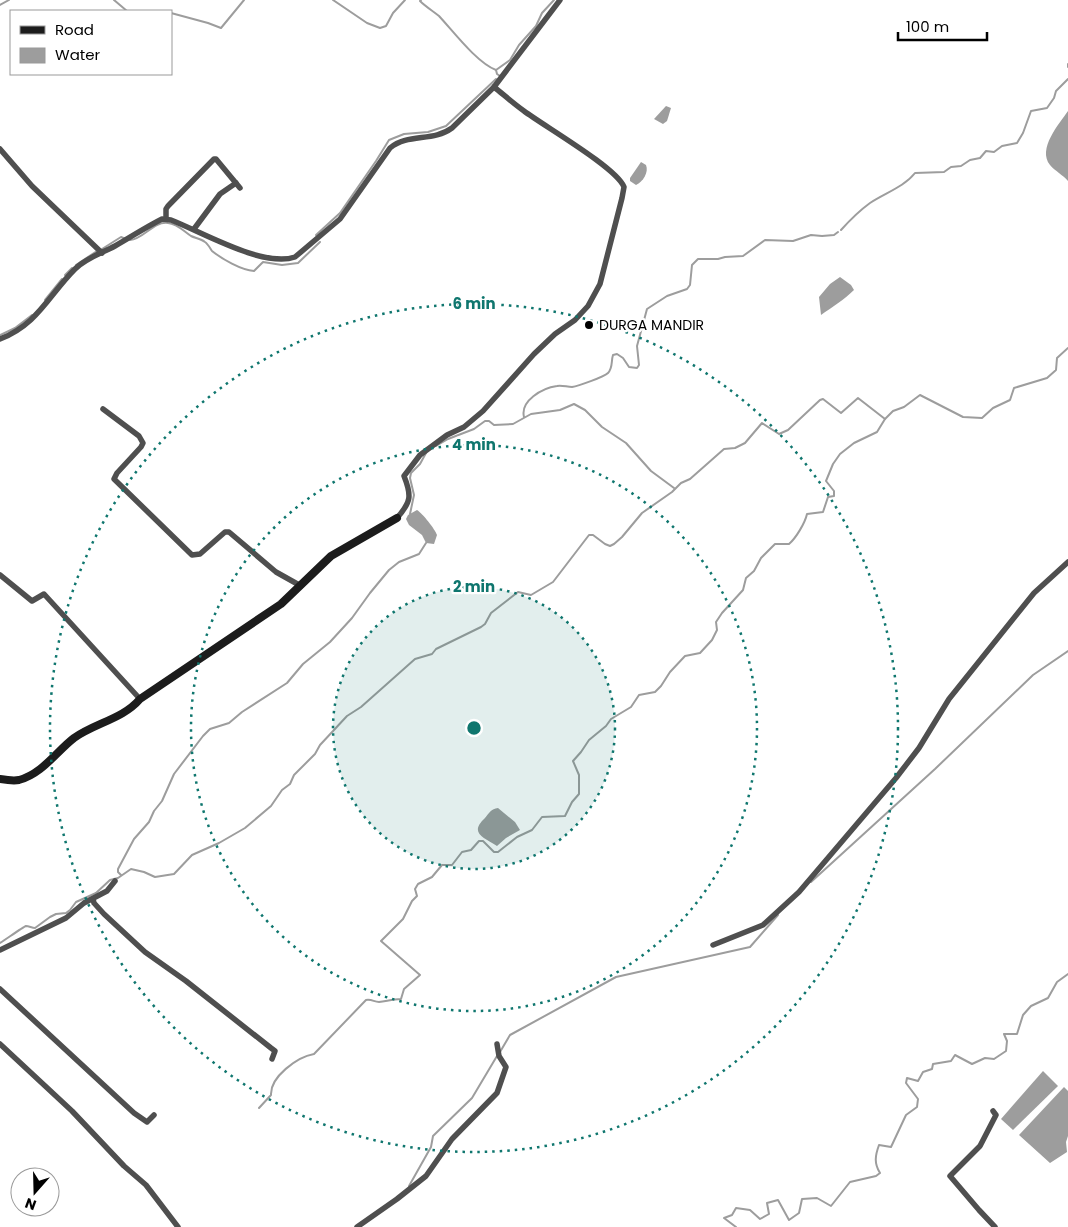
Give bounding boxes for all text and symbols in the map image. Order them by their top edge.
legend [10,10,172,75]
scale bar [898,10,987,42]
text: 100 m [906,16,949,37]
text: Road [55,19,94,40]
text: Water [55,44,101,65]
text: 6 min [452,293,496,314]
place label: DURGA MANDIR [599,315,704,335]
marker: DURGA MANDIR [583,319,595,331]
text: 4 min [452,434,496,455]
text: 2 min [453,576,495,597]
centre of rings [465,719,483,737]
north arrow [10,1167,60,1217]
text: N [22,1193,39,1215]

